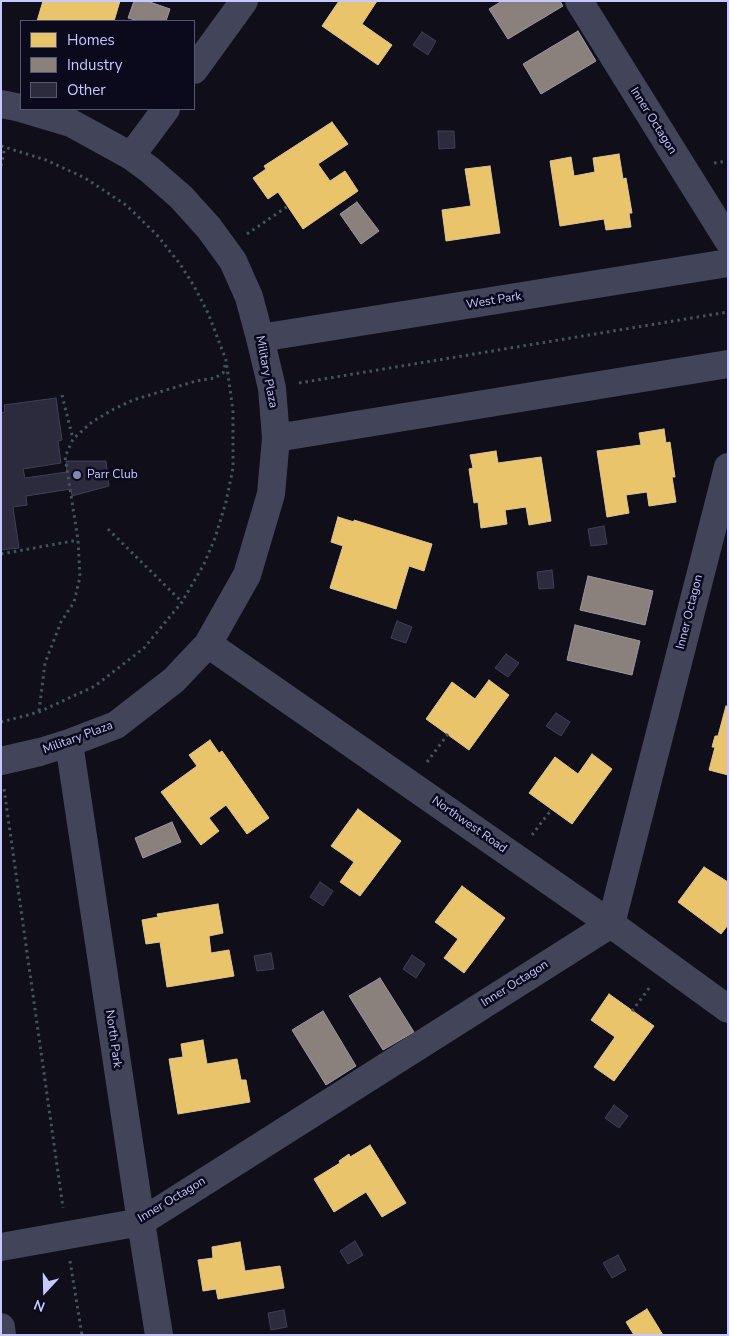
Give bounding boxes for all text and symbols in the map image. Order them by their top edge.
legend [20,20,195,110]
text: Homes [67,30,115,50]
text: Industry [67,55,122,75]
text: Other [67,80,106,100]
street label: Inner Octagon [627,85,679,157]
street label: West Park [465,290,523,312]
street label: Military Plaza [252,335,280,409]
place label: Parr Club [87,468,138,482]
marker: Parr Club [71,469,83,481]
street label: Inner Octagon [674,573,706,651]
street label: Military Plaza [41,719,115,757]
street label: Northwest Road [429,794,509,856]
street label: Inner Octagon [479,958,551,1010]
street label: North Park [102,1009,124,1069]
street label: Inner Octagon [136,1174,208,1226]
north arrow [20,1266,70,1316]
text: N [31,1295,48,1316]

